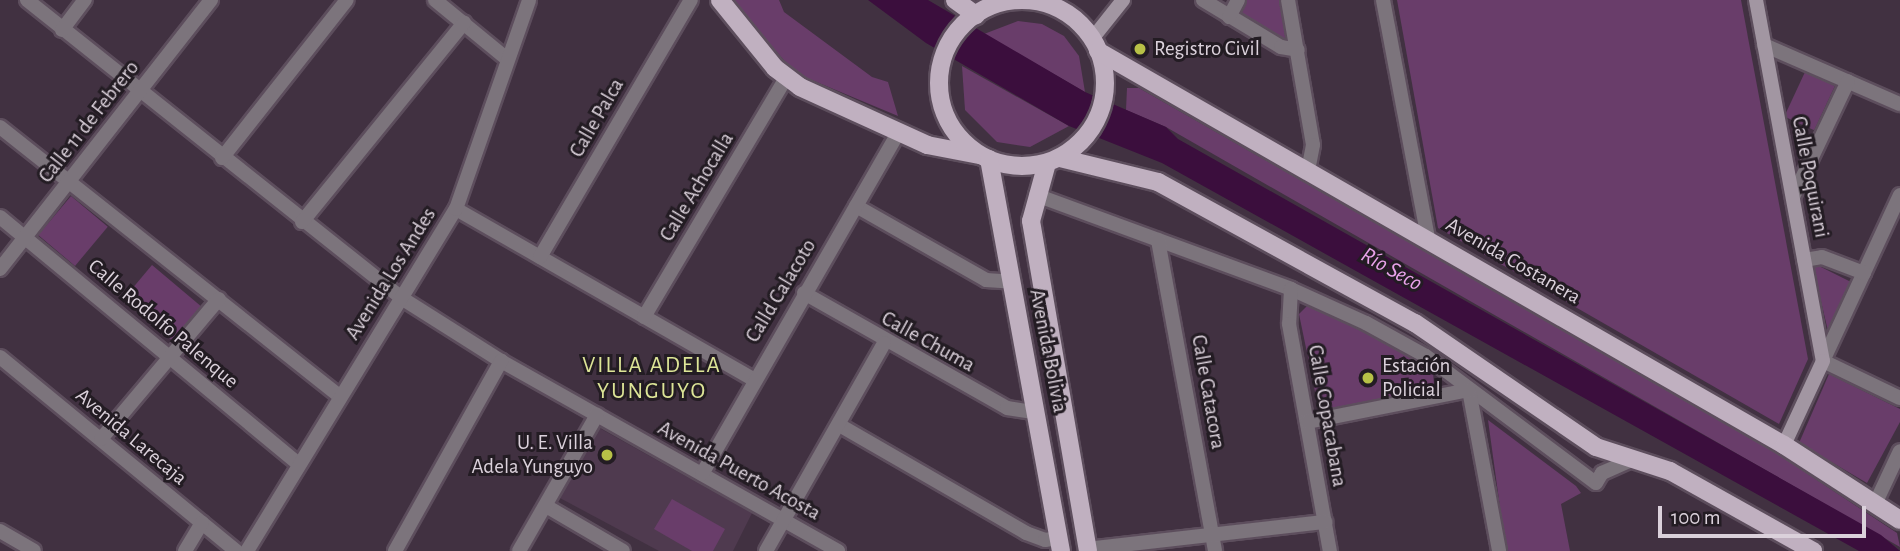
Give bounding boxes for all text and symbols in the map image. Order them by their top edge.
place label: Registro Civil [1154,36,1260,62]
marker: Registro Civil [1132,41,1148,57]
street label: Calle 11 de Febrero [33,56,145,188]
street label: Calle Palca [564,74,630,162]
street label: Calle Poquirani [1786,114,1834,240]
street label: Calle Achocalla [655,128,739,246]
street label: Avenida Los Andes [340,203,442,345]
street label: Avenida Costanera [1441,212,1585,310]
street label: Calld Calacoto [740,235,822,347]
water label: Río Seco [1356,242,1426,298]
street label: Calle Rodolfo Palenque [83,254,243,394]
street label: Avenida Bolivia [1024,287,1072,415]
street label: Calle Chuma [877,306,979,378]
street label: Calle Catacora [1186,333,1230,451]
street label: Calle Copacabana [1302,343,1352,489]
district label: VILLA ADELA YUNGUYO [584,352,720,406]
place label: Estación Policial [1382,353,1450,403]
marker: Estación Policial [1360,370,1376,386]
street label: Avenida Larecaja [70,383,192,491]
street label: Avenida Puerto Acosta [653,416,825,526]
place label: U. E. Villa Adela Yunguyo [472,430,593,480]
marker: U. E. Villa Adela Yunguyo [599,447,615,463]
scale bar [1662,491,1870,536]
text: 100 m [1671,507,1721,528]

